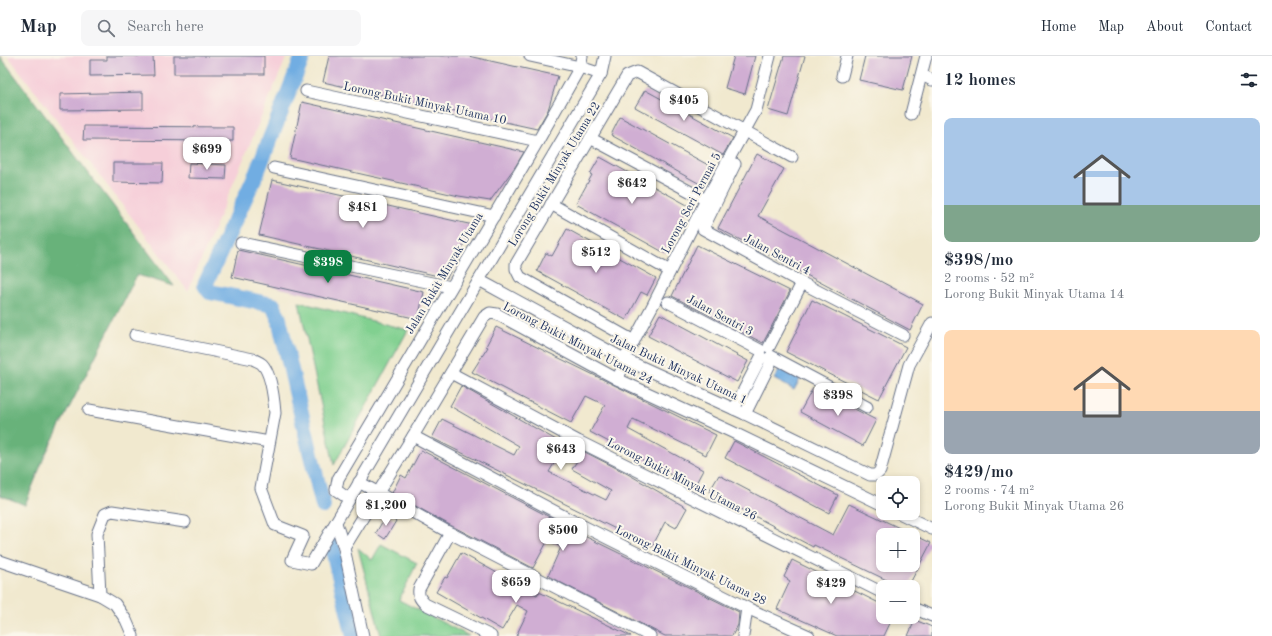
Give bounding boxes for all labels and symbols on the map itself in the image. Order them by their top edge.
street label: Lorong Bukit Minyak Utama 10 [342,81,507,127]
pin: $405 [660,88,708,122]
street label: Lorong Bukit Minyak Utama 22 [507,100,603,249]
pin: $699 [183,137,231,171]
street label: Lorong Seri Permai 5 [659,150,724,256]
pin: $642 [608,171,656,205]
pin: $481 [339,195,387,229]
street label: Jalan Bukit Minyak Utama [404,211,486,336]
street label: Jalan Sentri 4 [741,232,812,277]
pin: $512 [572,240,620,274]
pin: $398 [304,250,352,284]
street label: Jalan Sentri 3 [684,293,755,338]
street label: Lorong Bukit Minyak Utama 24 [501,301,654,387]
street label: Jalan Bukit Minyak Utama 1 [608,333,749,407]
pin: $398 [814,383,862,417]
pin: $643 [537,437,585,471]
street label: Lorong Bukit Minyak Utama 26 [605,437,758,523]
pin: $1,200 [353,493,419,527]
pin: $500 [539,518,587,552]
street label: Lorong Bukit Minyak Utama 28 [613,524,768,608]
pin: $659 [492,570,540,604]
pin: $429 [807,571,855,605]

